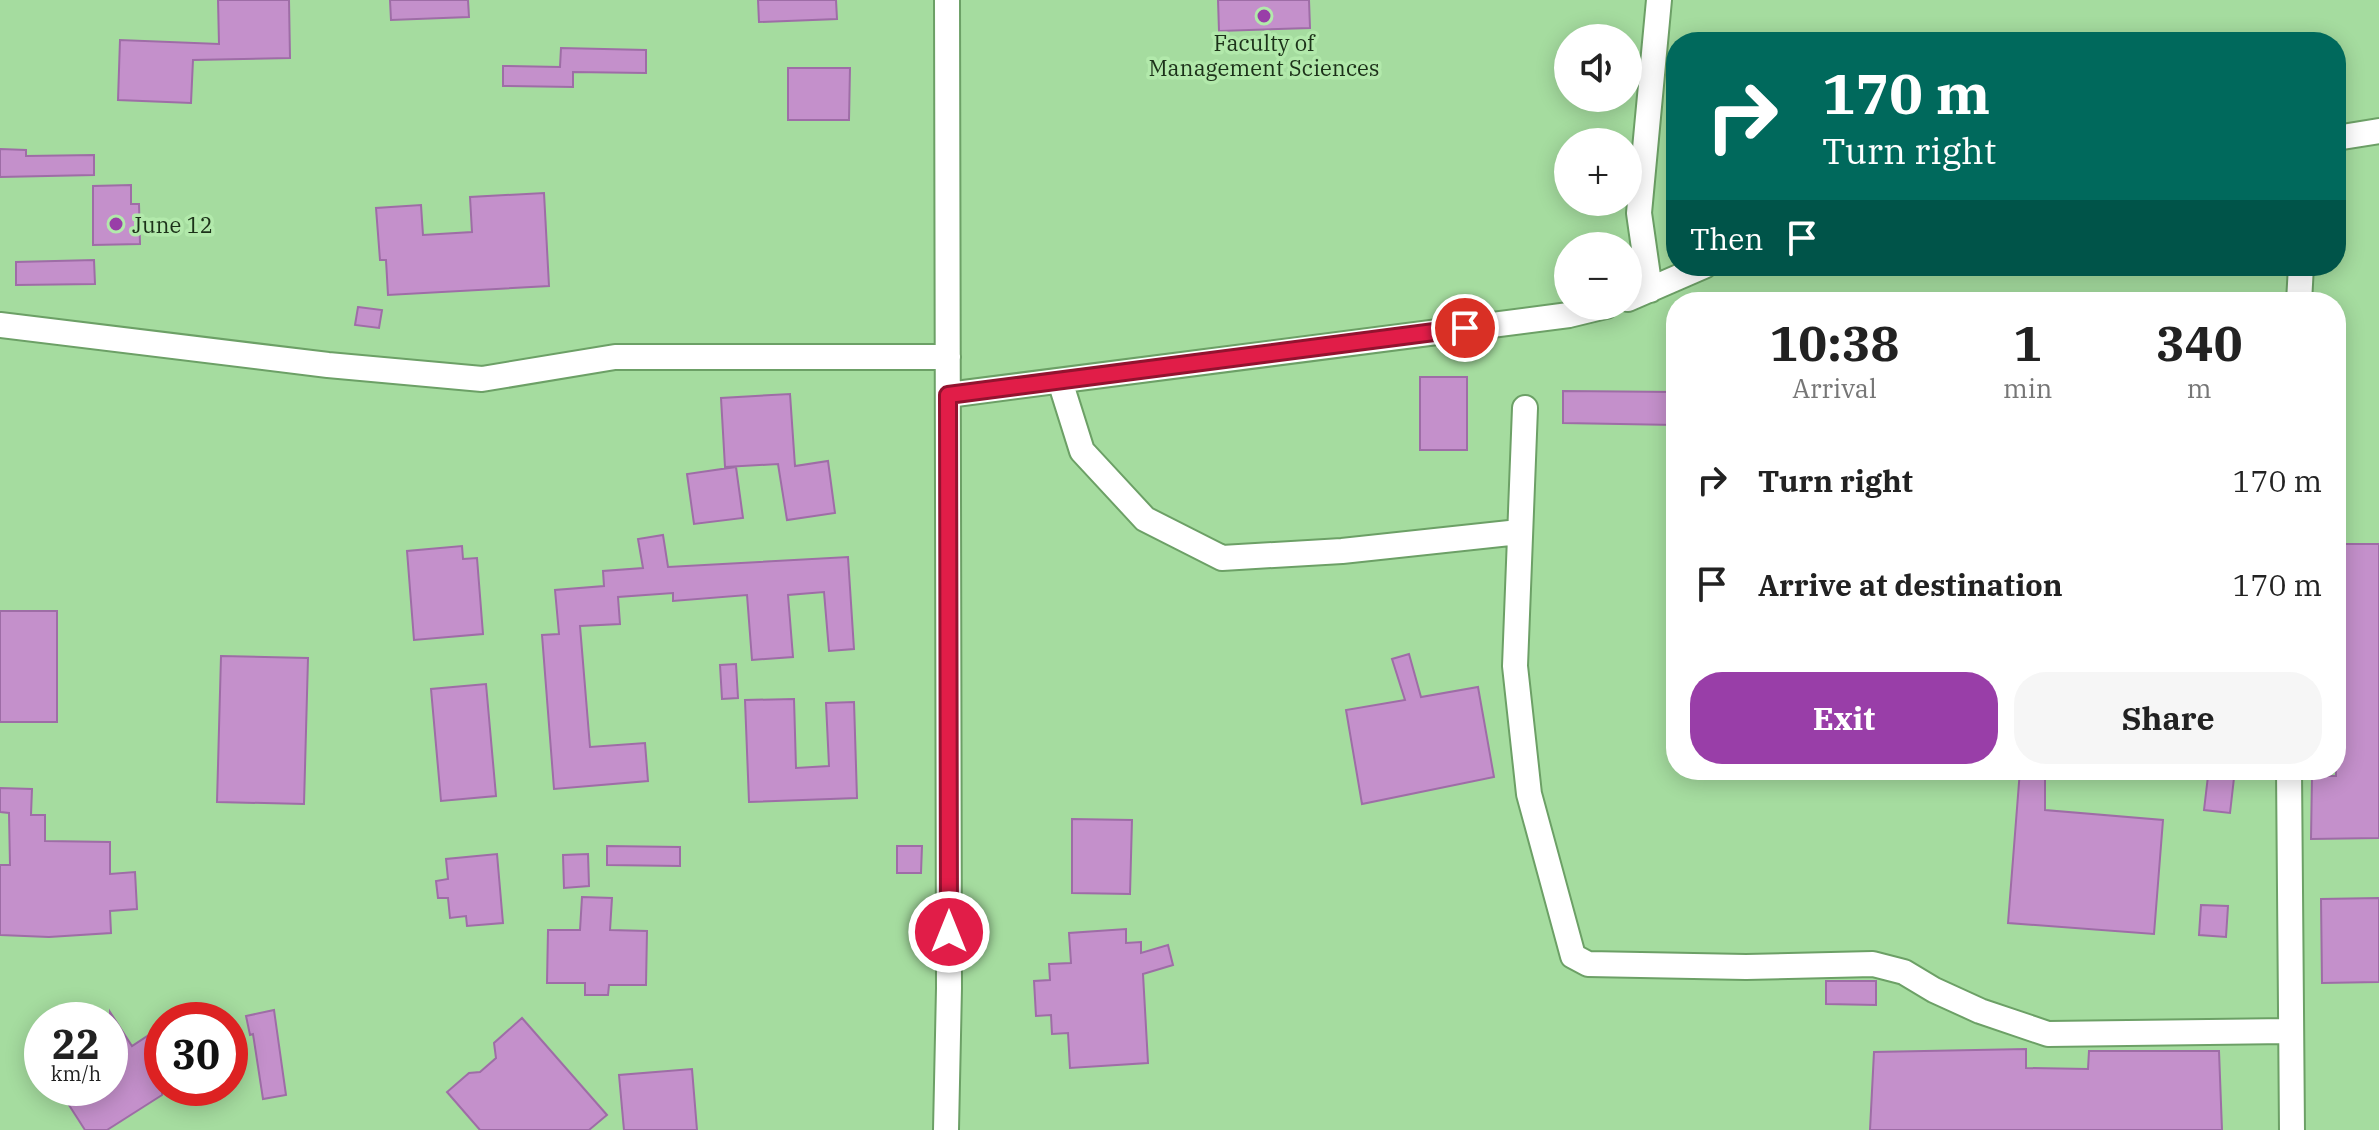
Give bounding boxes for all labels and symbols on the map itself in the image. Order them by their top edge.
marker: Faculty of Management Sciences [1255,7,1273,25]
place label: Faculty of Management Sciences [1148,28,1380,82]
place label: June 12 [132,210,213,239]
marker: June 12 [107,215,125,233]
pin [1431,294,1499,362]
position arrow [907,890,991,974]
speed limit sign: 30 [144,1002,248,1106]

